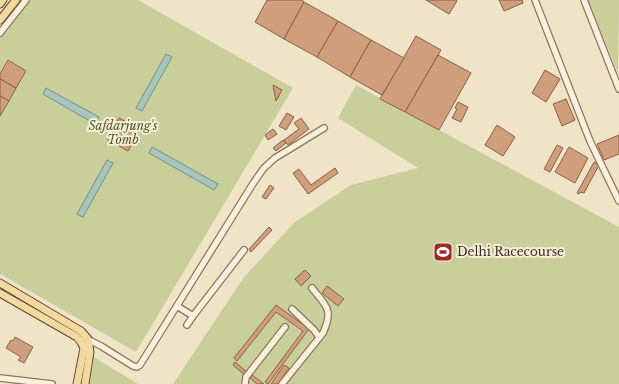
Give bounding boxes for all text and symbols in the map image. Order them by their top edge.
park label: Safdarjung's Tomb [88,118,158,147]
sports icon: Delhi Racecourse [432,241,454,263]
place label: Delhi Racecourse [457,244,564,259]

